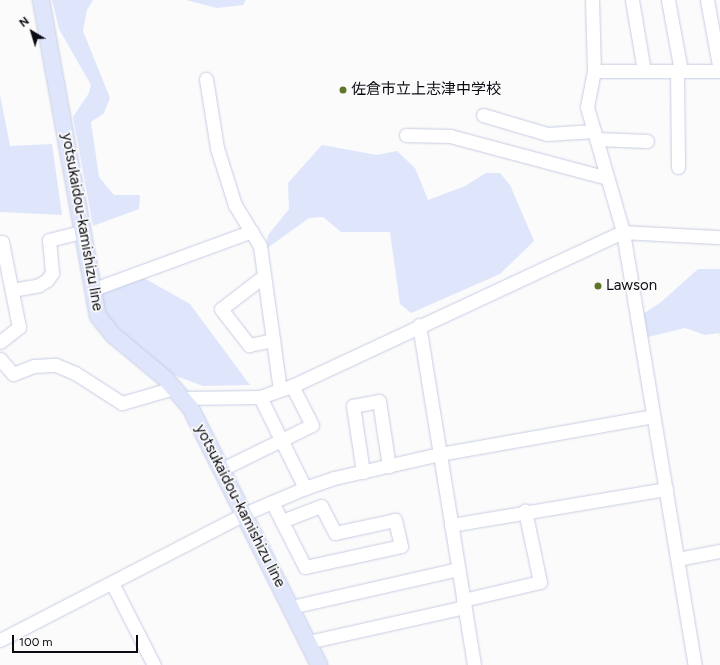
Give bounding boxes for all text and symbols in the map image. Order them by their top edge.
north arrow [12,12,52,52]
text: N [17,14,32,30]
place label: 佐倉市立上志津中学校 [351,81,501,99]
marker: 佐倉市立上志津中学校 [338,85,348,95]
street label: yotsukaidou-kamishizu line [57,132,107,312]
place label: Lawson [606,277,657,295]
marker: Lawson [593,281,603,291]
street label: yotsukaidou-kamishizu line [191,422,289,590]
scale bar [14,627,140,653]
text: 100 m [19,635,53,649]

